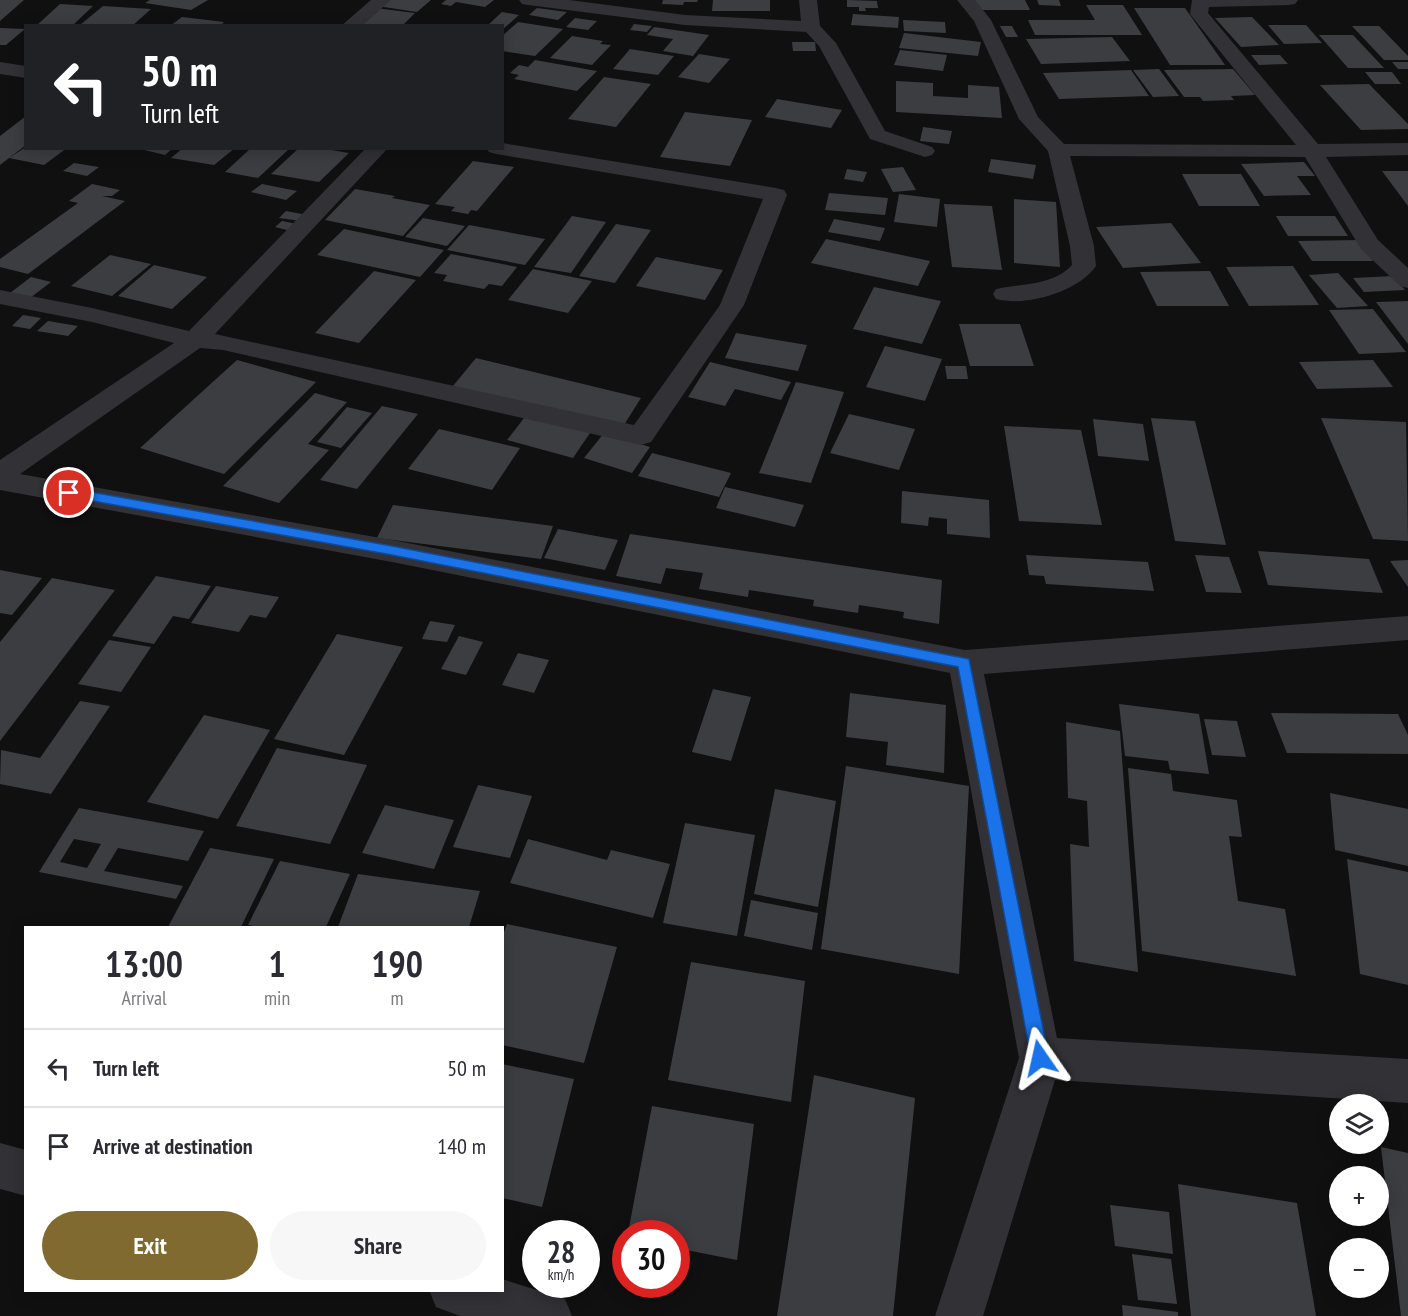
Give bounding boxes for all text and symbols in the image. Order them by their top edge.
text: 50 m [141,43,218,98]
icon: left [42,48,120,126]
text: Turn left [141,96,219,130]
pin [43,467,94,518]
icon: arrive [52,476,85,509]
text: 13:00 [105,940,183,987]
text: 1 [268,940,286,987]
text: 190 [371,940,423,987]
text: Arrival [121,985,167,1011]
text: min [264,985,290,1011]
text: m [391,985,404,1011]
position arrow [1008,1026,1072,1090]
icon: left [42,1052,75,1085]
text: Turn left [93,1054,159,1082]
text: 50 m [447,1054,486,1082]
map controls [1329,1094,1389,1298]
button: layers [1329,1094,1389,1154]
icon: arrive [42,1130,75,1163]
text: Arrive at destination [93,1132,253,1160]
text: 140 m [437,1132,486,1160]
button: + [1329,1166,1389,1226]
button: Exit [42,1211,258,1280]
button: Share [270,1211,486,1280]
speed limit sign: 30 [612,1220,690,1298]
text: 28 [547,1232,575,1271]
button: − [1329,1238,1389,1298]
text: km/h [548,1265,574,1284]

